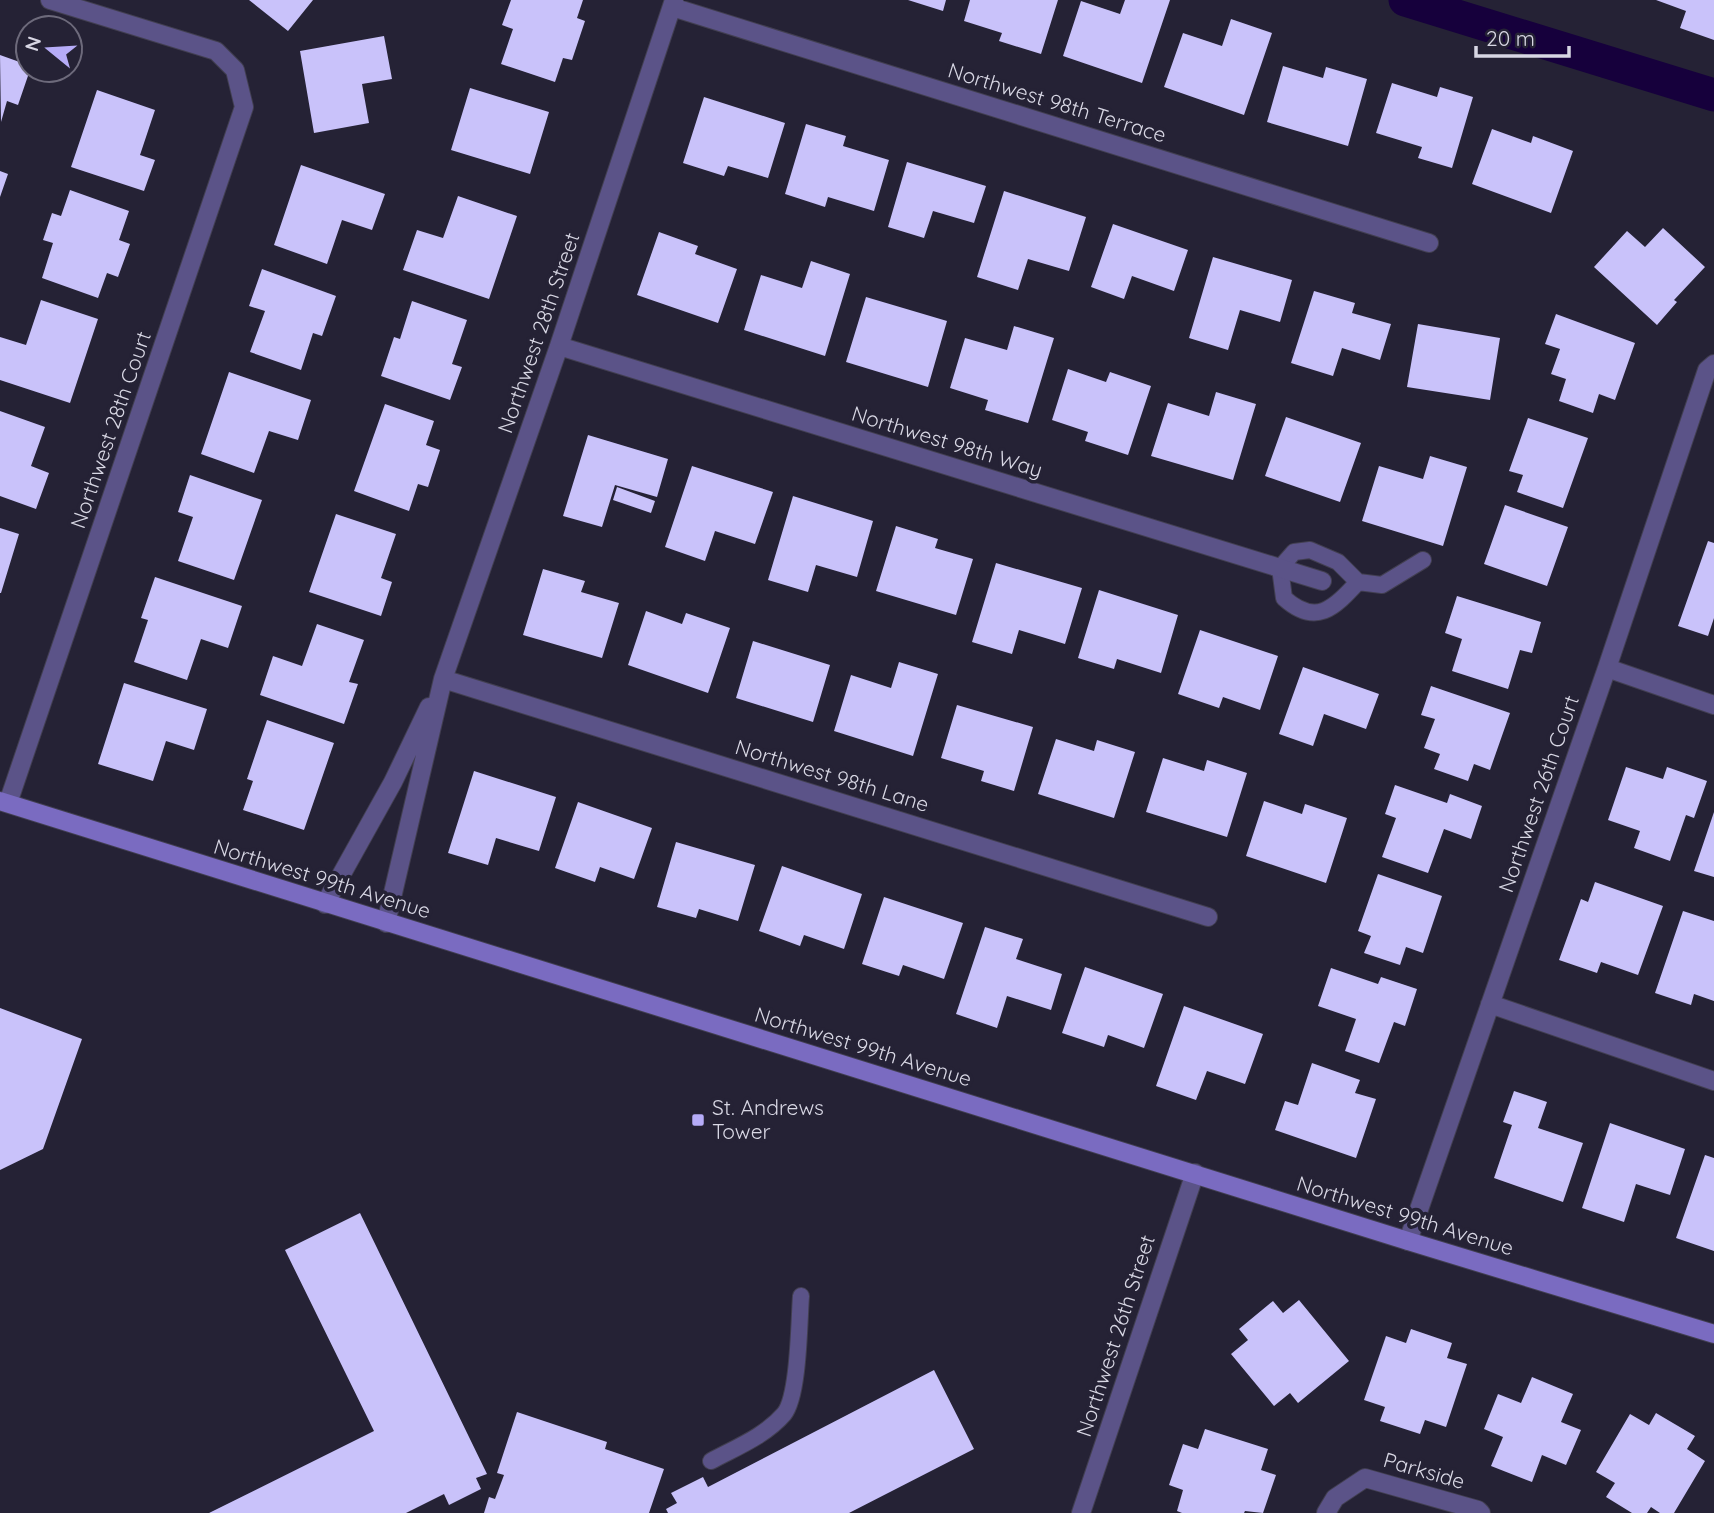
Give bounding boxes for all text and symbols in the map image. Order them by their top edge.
north arrow [14,14,84,84]
scale bar [1476,14,1569,58]
text: 20 m [1486,25,1535,51]
text: N [19,33,46,54]
street label: Northwest 98th Terrace [945,56,1169,148]
street label: Northwest 28th Street [491,229,585,436]
street label: Northwest 28th Court [64,328,156,532]
street label: Northwest 98th Way [849,400,1046,482]
street label: Northwest 26th Court [1492,692,1584,896]
street label: Northwest 98th Lane [732,733,932,817]
street label: Northwest 99th Avenue [211,833,434,923]
street label: Northwest 99th Avenue [752,1001,975,1091]
place label: St. Andrews Tower [712,1094,824,1144]
marker: St. Andrews Tower [690,1112,706,1128]
street label: Northwest 99th Avenue [1294,1170,1517,1260]
street label: Northwest 26th Street [1070,1232,1160,1440]
street label: Parkside [1381,1446,1468,1494]

